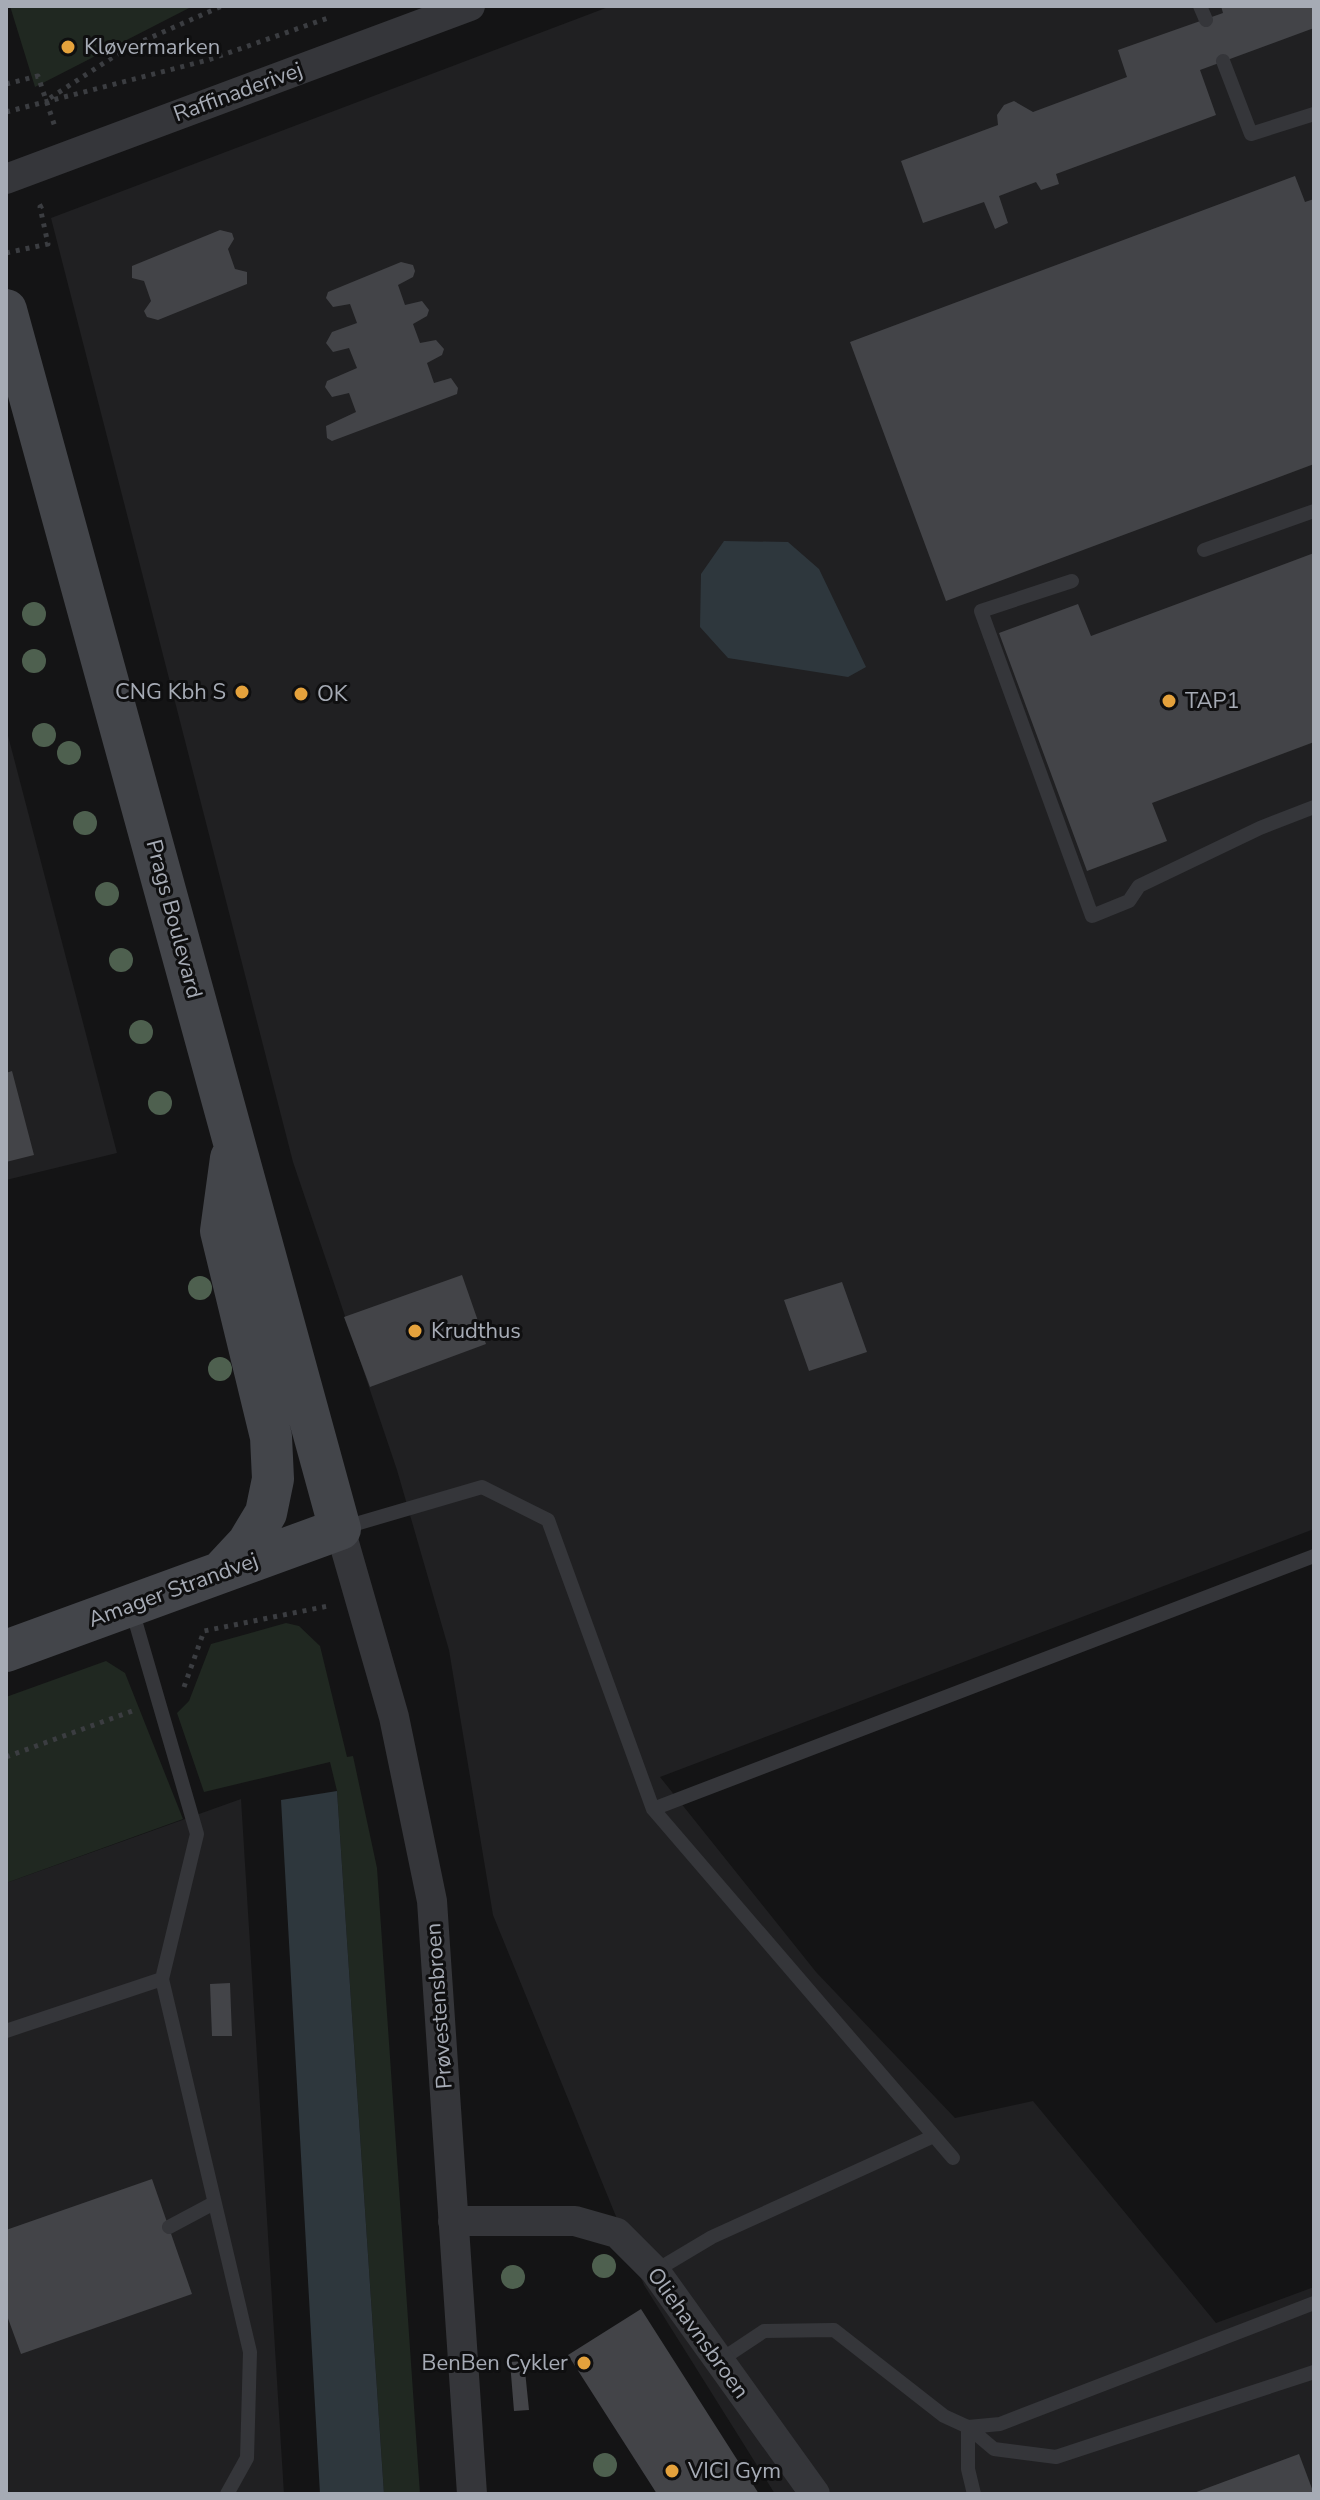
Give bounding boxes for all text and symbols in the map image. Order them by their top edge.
place label: Kløvermarken [84,32,220,62]
marker: Kløvermarken [59,38,77,56]
street label: Raffinaderivej [169,55,307,129]
place label: CNG Kbh S [115,677,226,707]
place label: OK [317,679,349,709]
marker: CNG Kbh S [233,683,251,701]
marker: OK [292,685,310,703]
place label: TAP1 [1185,686,1240,716]
marker: TAP1 [1160,692,1178,710]
street label: Prags Boulevard [138,836,210,1002]
place label: Krudthus [431,1316,521,1346]
marker: Krudthus [406,1322,424,1340]
street label: Amager Strandvej [84,1545,262,1635]
street label: Prøvestensbroen [418,1922,460,2090]
street label: Oliehavnsbroen [640,2261,756,2405]
place label: BenBen Cykler [422,2348,568,2378]
marker: BenBen Cykler [575,2354,593,2372]
place label: VICI Gym [687,2456,781,2486]
marker: VICI Gym [663,2462,681,2480]

